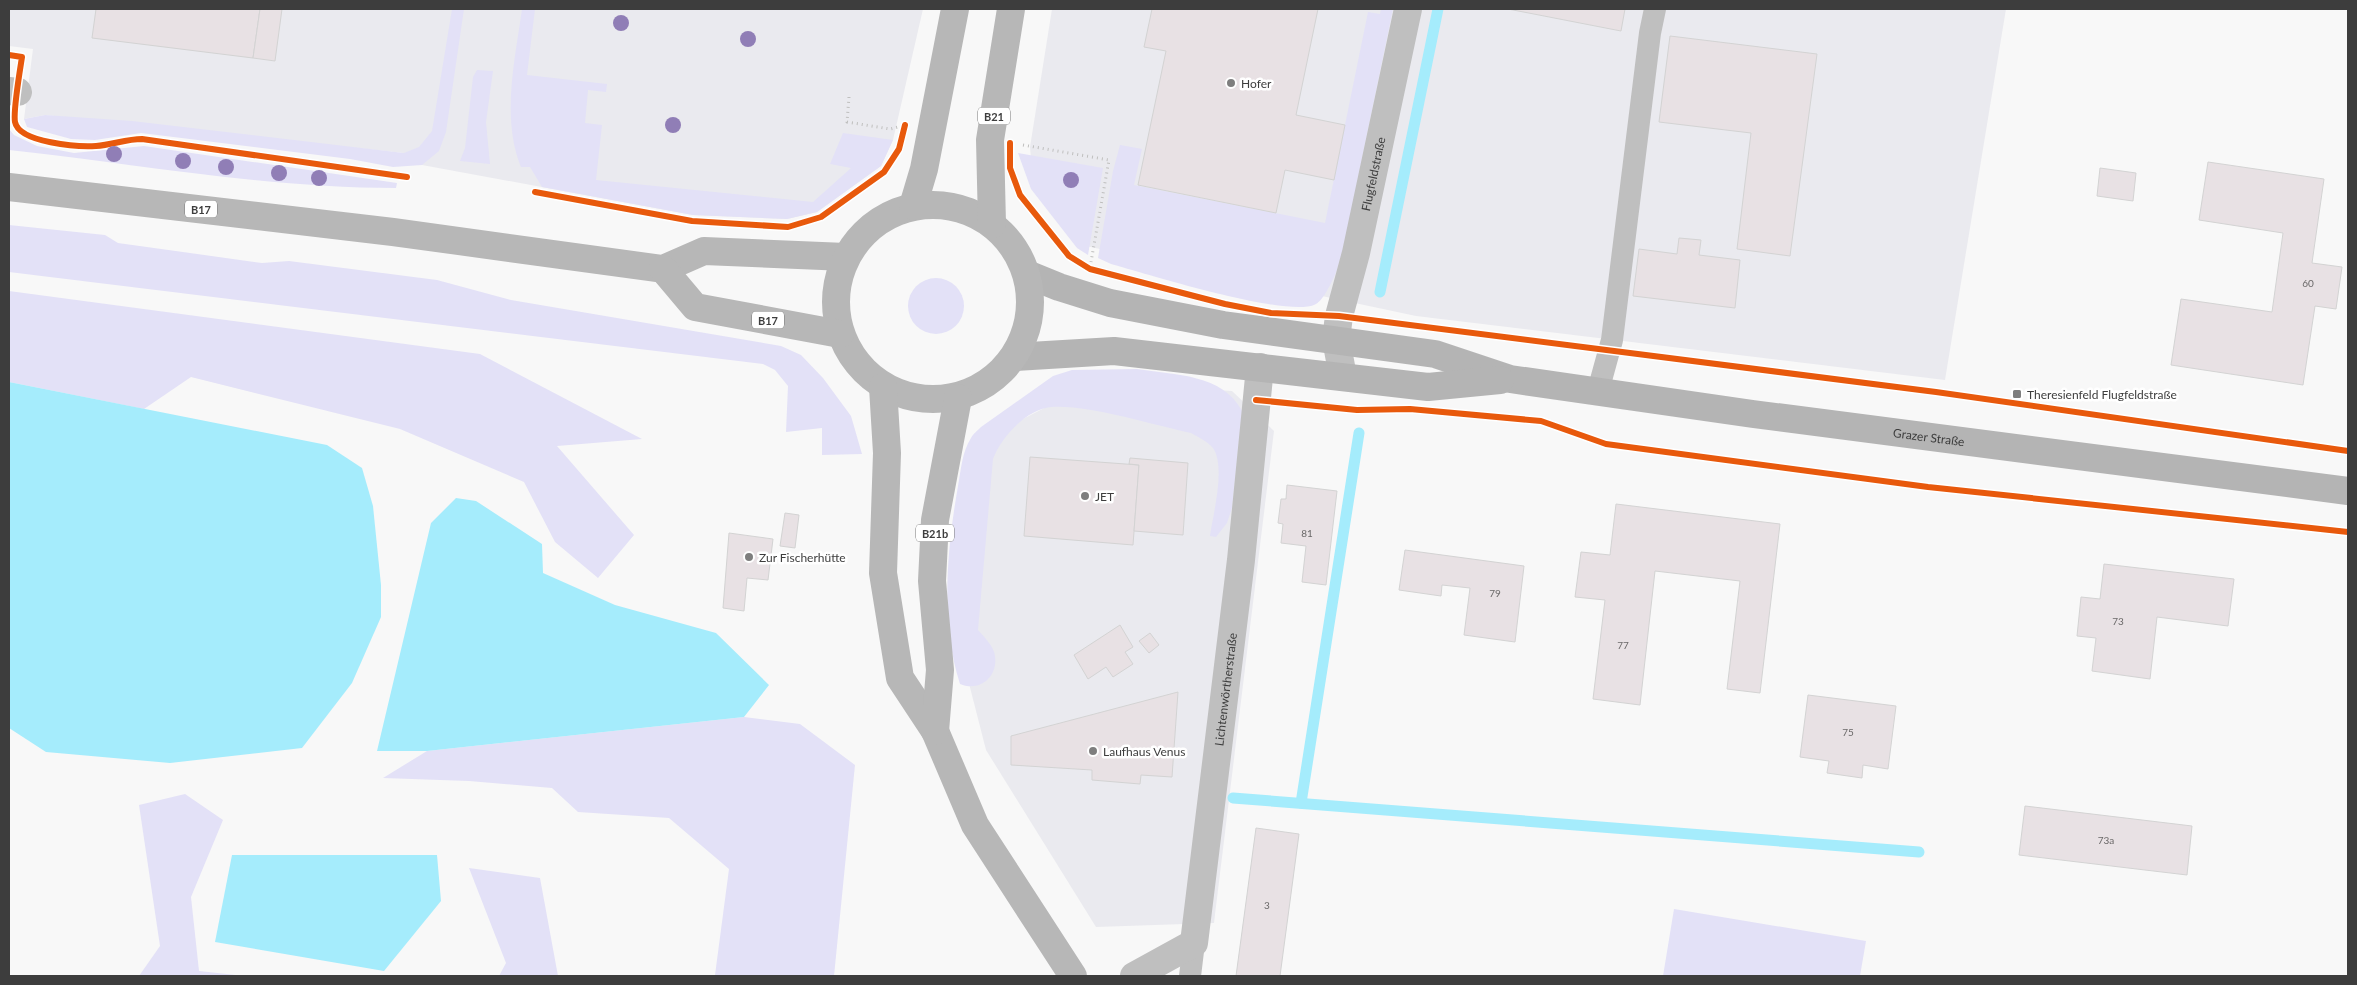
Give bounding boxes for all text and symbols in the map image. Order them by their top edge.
place label: Hofer [1241,76,1272,91]
marker: Hofer [1225,77,1237,89]
road number: B21 [978,108,1010,124]
street label: Flugfeldstraße [1358,135,1388,212]
road number: B17 [185,200,217,218]
house number: 60 [2302,277,2314,289]
road number: B17 [752,312,784,328]
place label: Theresienfeld Flugfeldstraße [2027,387,2177,402]
marker: Theresienfeld Flugfeldstraße [2011,388,2023,400]
street label: Grazer Straße [1892,425,1966,449]
place label: JET [1095,489,1114,504]
marker: JET [1079,490,1091,502]
road number: B21b [916,524,954,542]
house number: 81 [1301,527,1313,539]
place label: Zur Fischerhütte [759,550,846,565]
marker: Zur Fischerhütte [743,551,755,563]
house number: 79 [1489,587,1501,599]
house number: 73 [2112,615,2124,627]
street label: Lichtenwörtherstraße [1211,632,1240,747]
house number: 77 [1617,639,1629,651]
house number: 75 [1842,726,1854,738]
place label: Laufhaus Venus [1103,744,1185,759]
marker: Laufhaus Venus [1087,745,1099,757]
house number: 73a [2098,834,2114,846]
house number: 3 [1264,899,1270,911]

